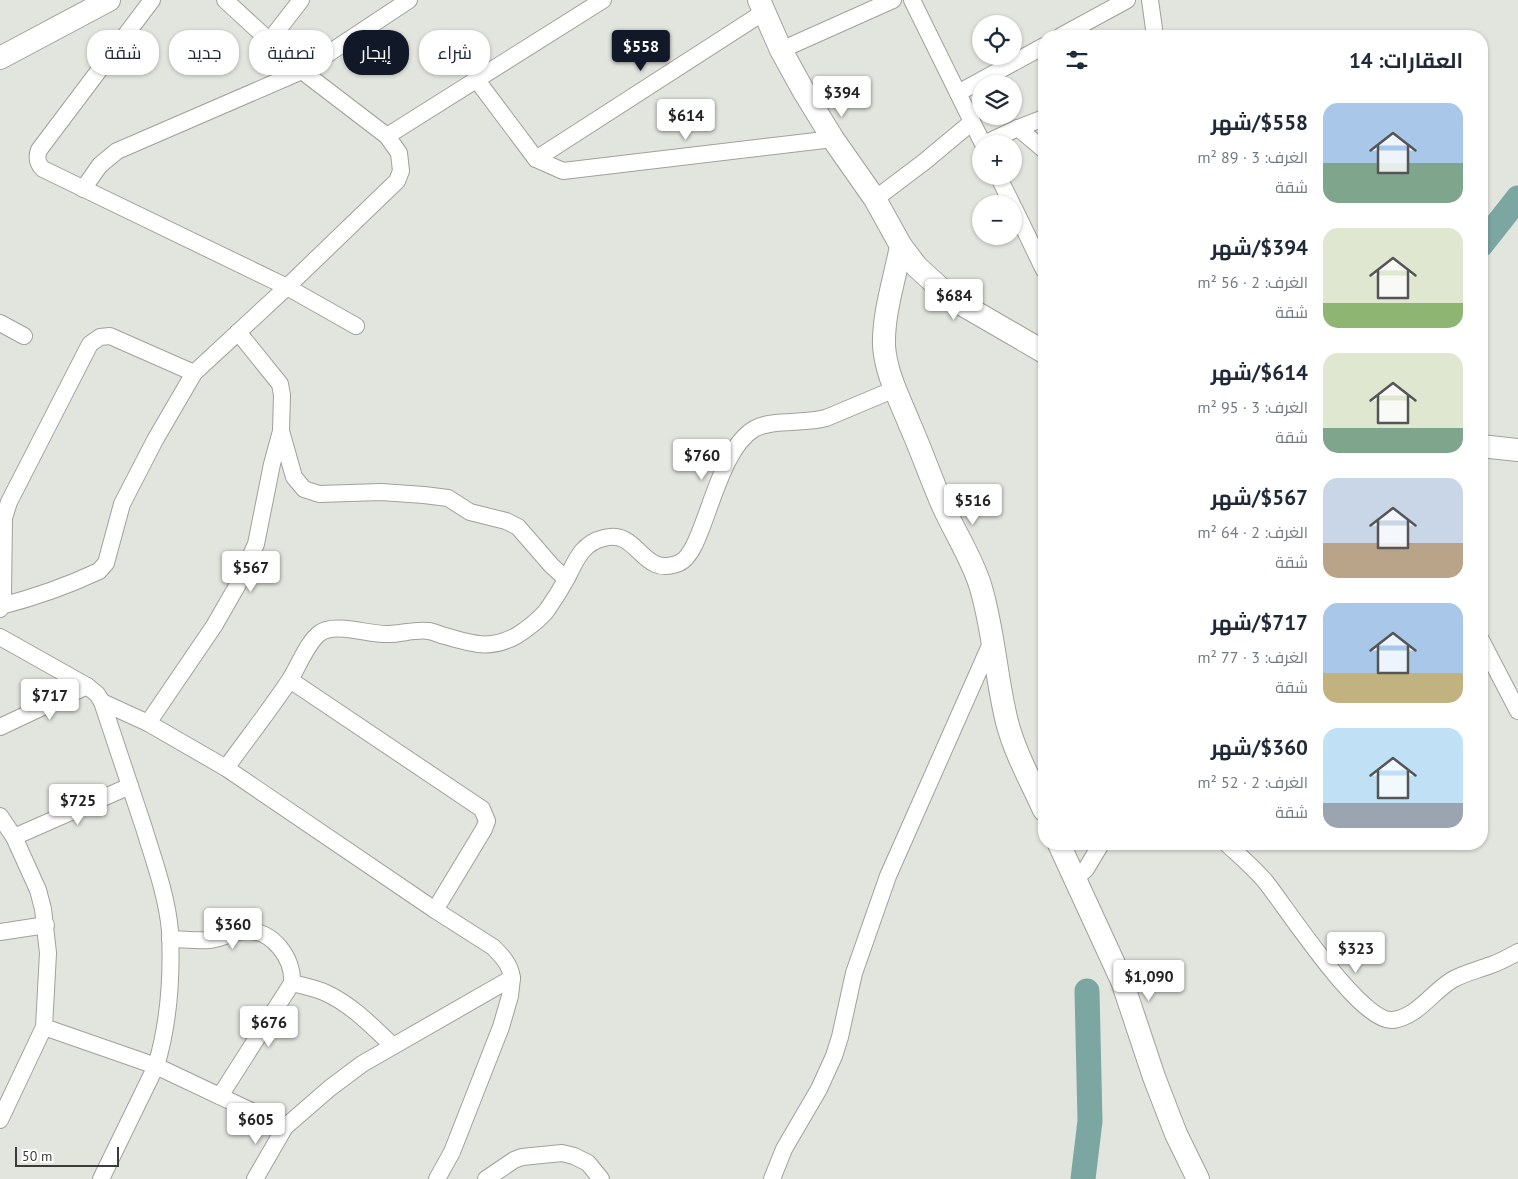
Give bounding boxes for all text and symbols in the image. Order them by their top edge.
map controls [972,15,1022,245]
button: locate [972,15,1022,65]
chip: شقة [87,30,159,75]
chip: جديد [169,30,239,75]
chip: تصفية [249,30,333,75]
chip: إيجار [343,30,409,75]
chip: شراء [419,30,490,75]
pin: $558 [611,30,671,72]
text: $558 [623,36,659,56]
icon: filters [1063,46,1091,74]
text: العقارات: 14 [1349,47,1463,74]
button: layers [972,75,1022,125]
pin: $394 [812,76,872,118]
text: $394 [824,82,860,102]
pin: $614 [656,98,716,141]
text: $614 [668,105,704,125]
text: $558/شهر [1211,109,1308,136]
icon: home [1363,123,1423,183]
button: + [972,135,1022,185]
text: الغرف: 3 · 89 m² [1197,147,1308,167]
text: شقة [1275,177,1308,197]
button: − [972,195,1022,245]
text: $394/شهر [1211,234,1308,261]
icon: home [1363,248,1423,308]
text: الغرف: 2 · 56 m² [1197,272,1308,292]
pin: $684 [924,278,984,321]
text: $684 [936,285,972,305]
text: شقة [1275,302,1308,322]
text: $614/شهر [1211,359,1308,386]
icon: home [1363,373,1423,433]
text: الغرف: 3 · 95 m² [1197,397,1308,417]
text: شقة [1275,427,1308,447]
pin: $760 [672,438,732,481]
text: $760 [684,445,720,465]
pin: $516 [943,484,1003,526]
text: $567/شهر [1211,484,1308,511]
text: $516 [955,490,991,510]
icon: home [1363,498,1423,558]
text: الغرف: 2 · 64 m² [1197,522,1308,542]
pin: $567 [221,550,281,593]
text: شقة [1275,552,1308,572]
text: $567 [233,557,269,577]
text: $717/شهر [1211,609,1308,636]
icon: home [1363,623,1423,683]
text: الغرف: 3 · 77 m² [1197,647,1308,667]
text: شقة [1275,677,1308,697]
pin: $717 [20,678,80,721]
text: $717 [32,685,68,705]
text: $360/شهر [1211,734,1308,761]
icon: home [1363,748,1423,808]
text: الغرف: 2 · 52 m² [1197,772,1308,792]
pin: $725 [48,784,108,826]
text: $725 [60,790,96,810]
text: شقة [1275,802,1308,822]
pin: $360 [203,908,263,950]
text: $360 [215,914,251,934]
pin: $323 [1326,932,1386,974]
text: $323 [1338,938,1374,958]
pin: $1,090 [1108,960,1190,1002]
text: $1,090 [1124,966,1174,986]
pin: $676 [239,1006,299,1048]
text: $676 [251,1012,287,1032]
pin: $605 [226,1102,286,1145]
text: $605 [238,1109,274,1129]
scale bar [15,1144,119,1167]
text: 50 m [22,1147,52,1165]

